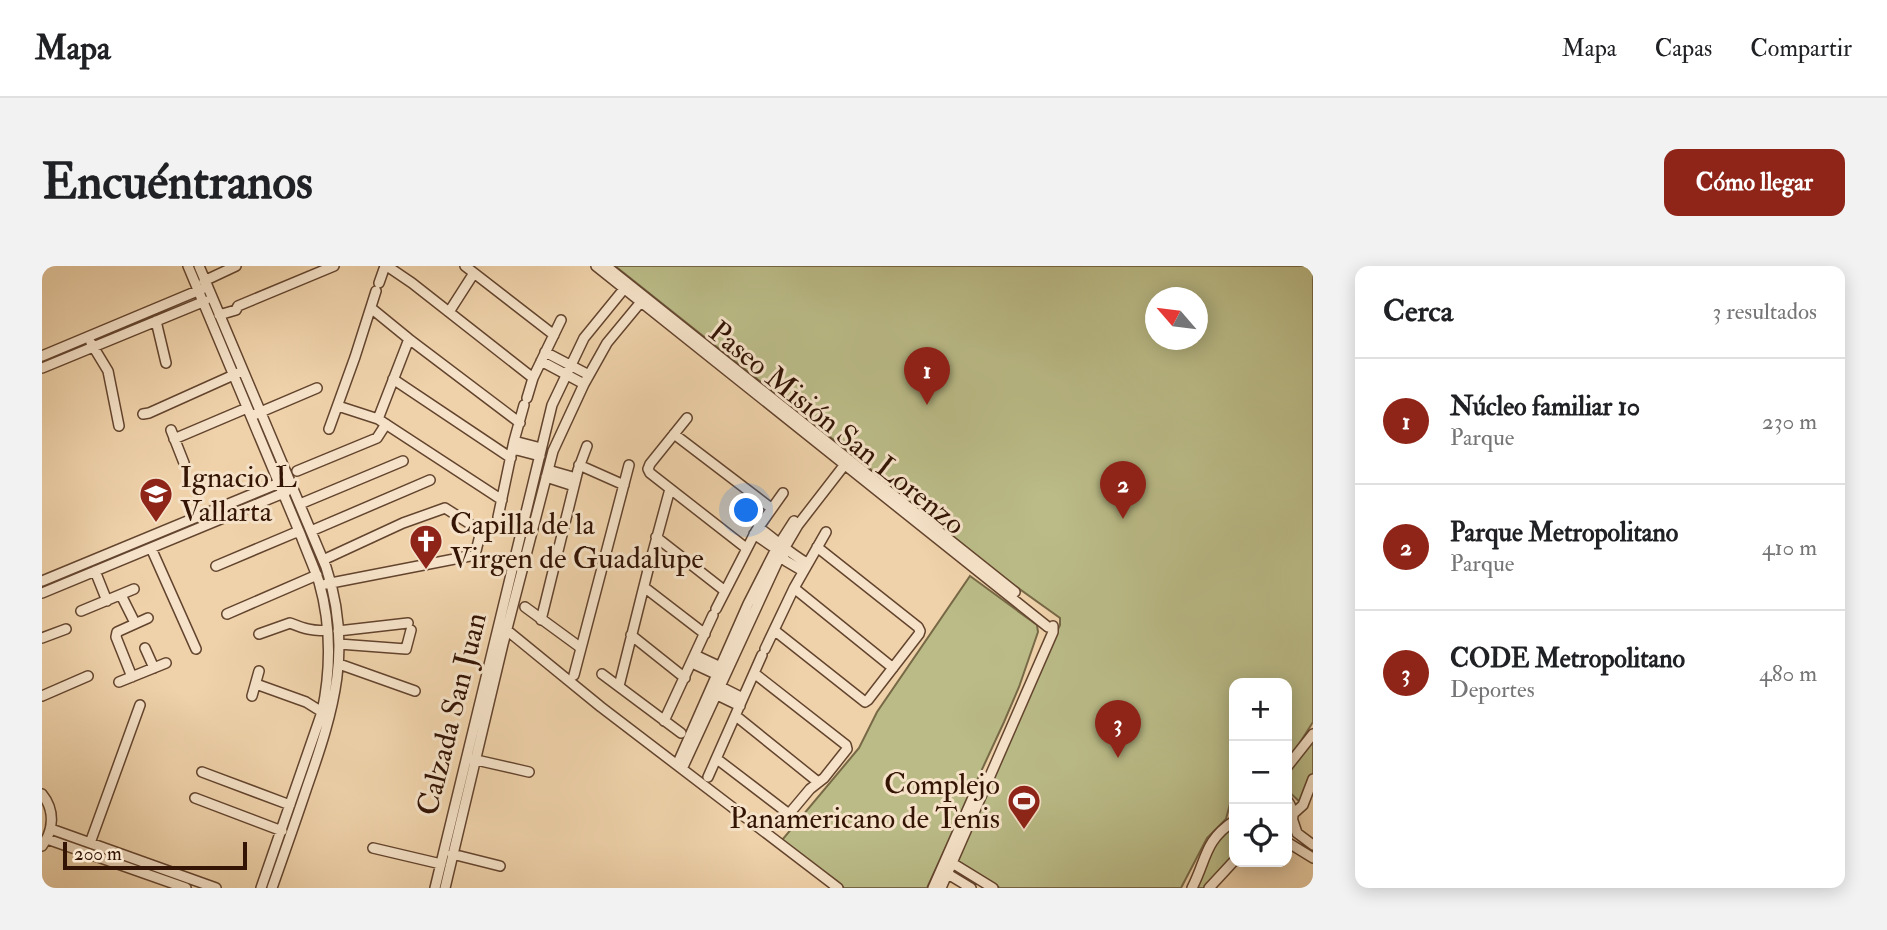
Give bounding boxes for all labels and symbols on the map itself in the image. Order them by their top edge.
north arrow [1145,287,1208,350]
street label: Paseo Misión San Lorenzo [701,313,973,543]
pin: 1 [904,347,950,405]
place label: Ignacio L Vallarta [180,459,297,530]
pin: 2 [1100,461,1146,519]
school or university icon: Ignacio L Vallarta [137,475,175,524]
your location [729,493,763,527]
place label: Capilla de la Virgen de Guadalupe [450,506,704,577]
church icon: Capilla de la Virgen de Guadalupe [407,522,445,571]
street label: Calzada San Juan [409,609,495,819]
pin: 3 [1095,700,1141,758]
place label: Complejo Panamericano de Tenis [729,766,1000,837]
sports icon: Complejo Panamericano de Tenis [1005,782,1043,831]
scale bar [63,839,247,871]

